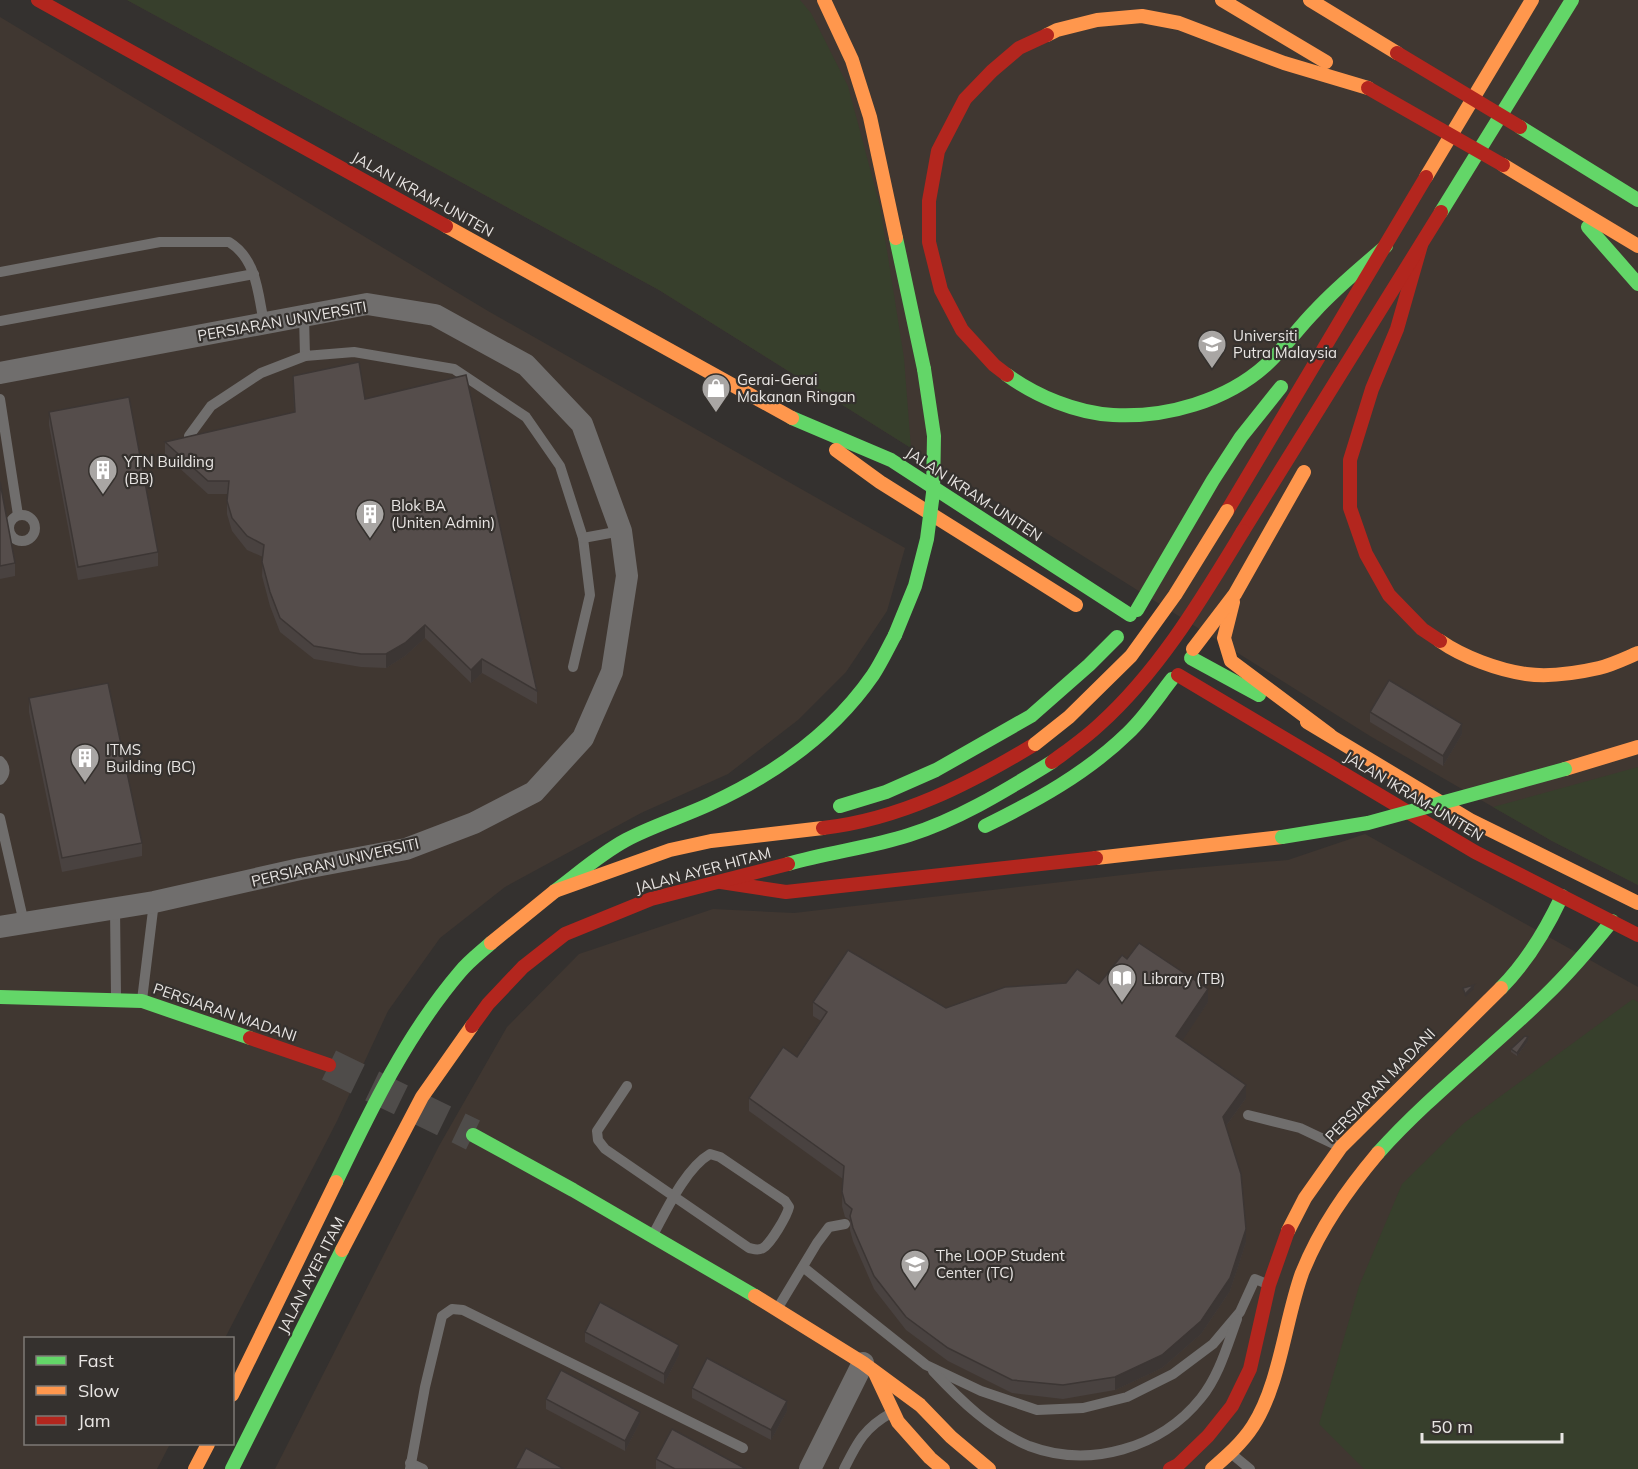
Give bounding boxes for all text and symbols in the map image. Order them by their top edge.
street label: JALAN IKRAM-UNITEN [349,147,497,241]
street label: PERSIARAN UNIVERSITI [196,297,368,345]
place label: Universiti Putra Malaysia [1233,326,1337,362]
school or university icon: Universiti Putra Malaysia [1196,328,1228,370]
place label: Gerai-Gerai Makanan Ringan [737,370,856,406]
shop icon: Gerai-Gerai Makanan Ringan [700,372,732,414]
street label: JALAN IKRAM-UNITEN [902,443,1046,545]
place label: YTN Building (BB) [123,452,214,488]
building icon: YTN Building (BB) [87,454,119,496]
place label: Blok BA (Uniten Admin) [391,496,495,532]
building icon: Blok BA (Uniten Admin) [354,498,386,540]
place label: ITMS Building (BC) [106,740,196,776]
building icon: ITMS Building (BC) [69,742,101,784]
street label: JALAN IKRAM-UNITEN [1341,747,1487,845]
street label: PERSIARAN UNIVERSITI [249,833,421,891]
street label: JALAN AYER HITAM [633,843,773,897]
library icon: Library (TB) [1106,962,1138,1004]
place label: Library (TB) [1143,969,1225,988]
street label: PERSIARAN MADANI [151,979,299,1045]
street label: PERSIARAN MADANI [1321,1024,1439,1146]
street label: JALAN AYER ITAM [273,1214,349,1336]
place label: The LOOP Student Center (TC) [936,1246,1065,1282]
school or university icon: The LOOP Student Center (TC) [899,1248,931,1290]
legend [24,1337,234,1445]
text: Fast [78,1349,114,1372]
text: Slow [78,1379,120,1402]
scale bar [1422,1406,1562,1444]
text: Jam [78,1409,111,1432]
text: 50 m [1431,1415,1473,1438]

